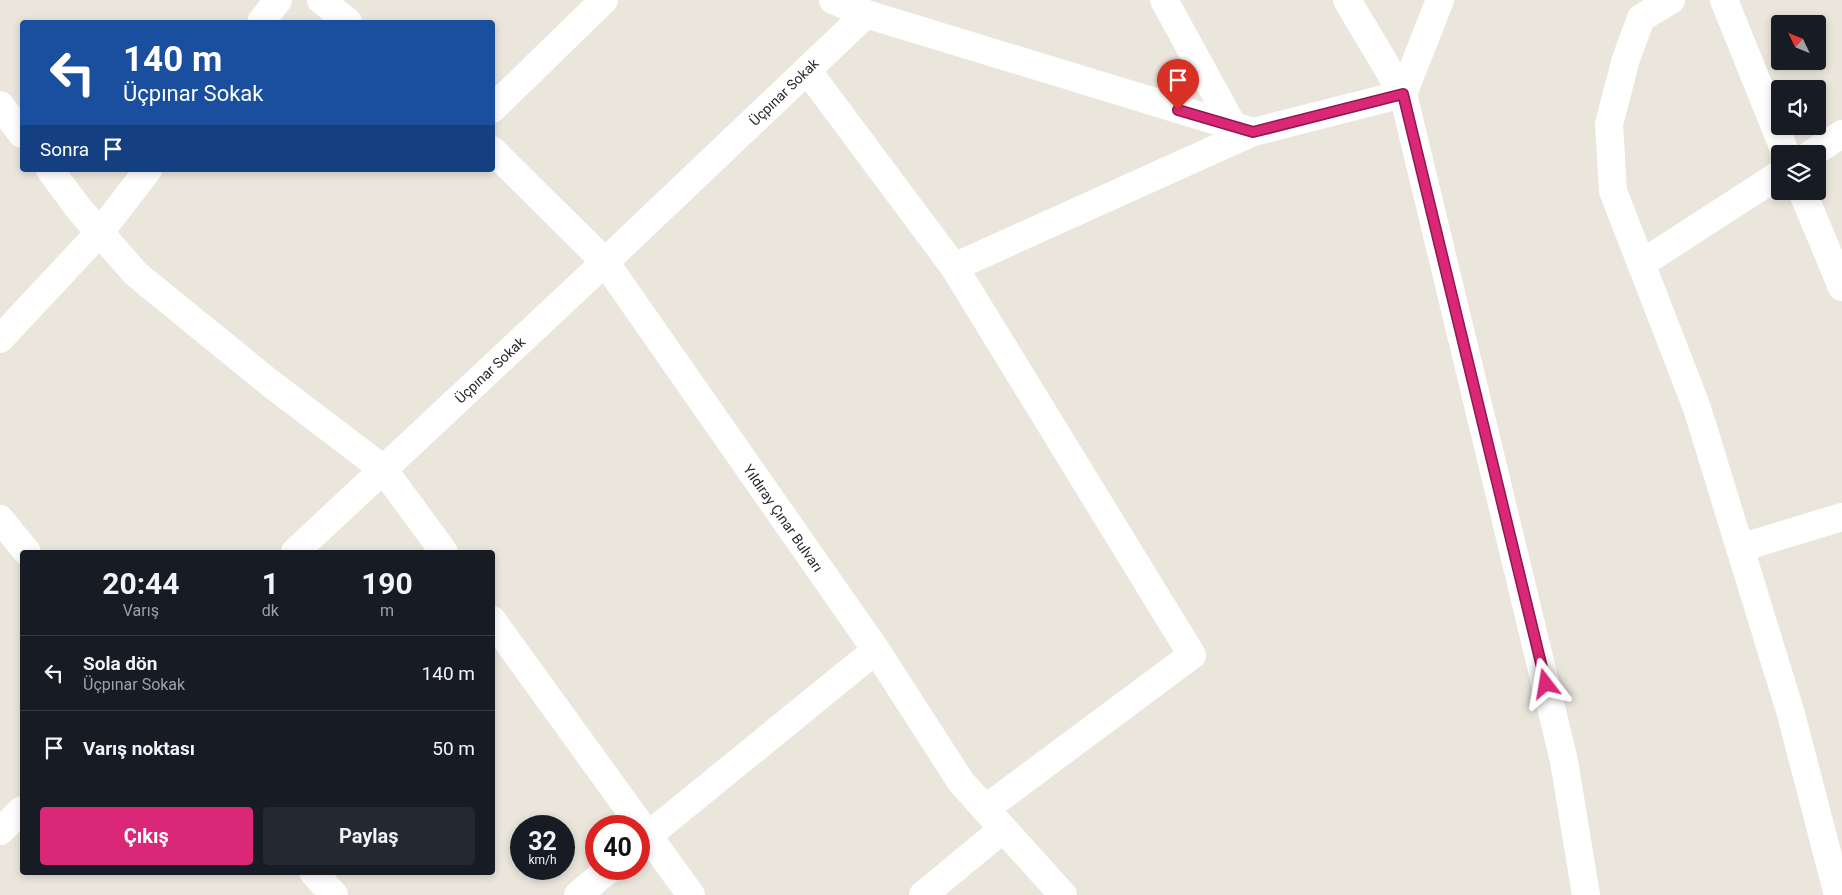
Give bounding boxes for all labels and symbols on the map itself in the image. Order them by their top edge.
north arrow [1771,15,1826,70]
street label: Üçpınar Sokak [746,55,822,129]
pin [1157,59,1199,110]
street label: Üçpınar Sokak [452,333,529,406]
street label: Yıldıray Çınar Bulvarı [740,461,826,575]
position arrow [1519,657,1571,709]
speed limit sign: 40 [585,815,650,880]

